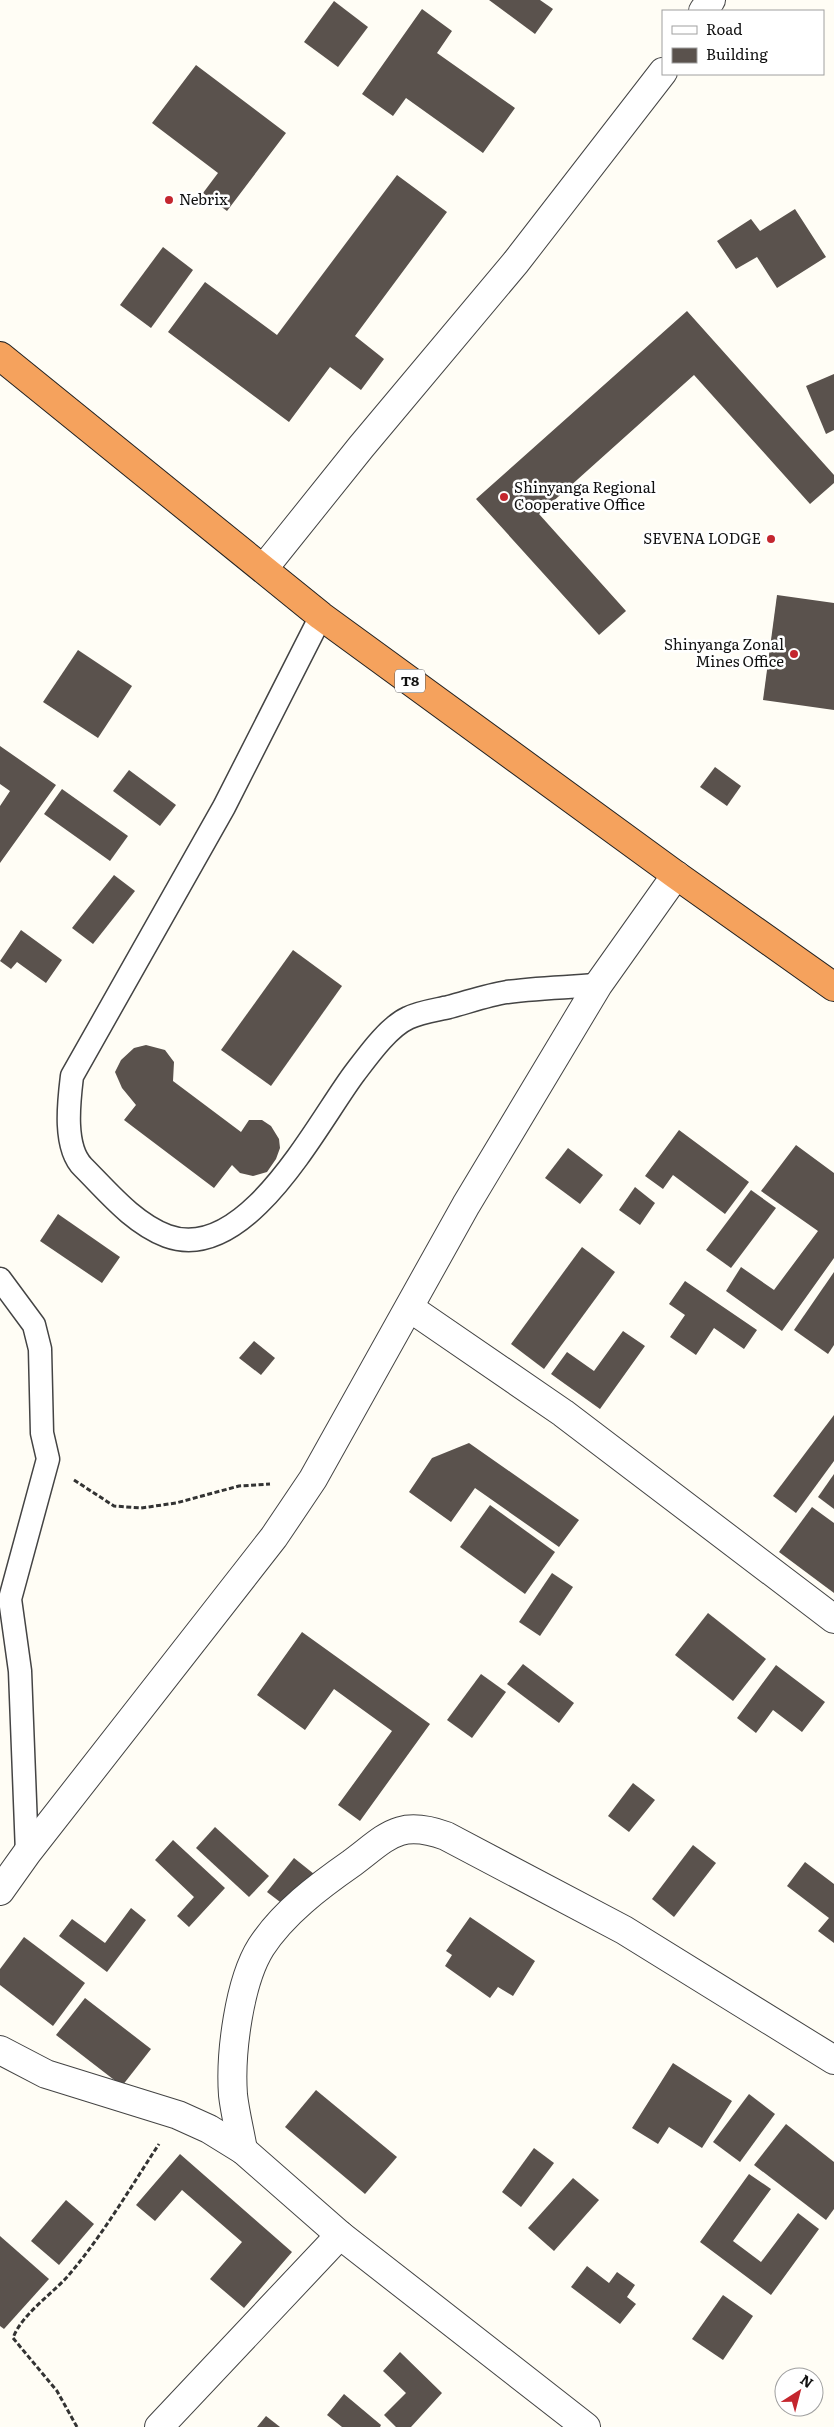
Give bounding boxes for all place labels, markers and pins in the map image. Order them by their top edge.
place label: Nebrix [179,187,228,210]
marker: Nebrix [163,194,175,206]
place label: Shinyanga Regional Cooperative Office [514,475,656,515]
marker: Shinyanga Regional Cooperative Office [498,491,510,503]
place label: SEVENA LODGE [643,526,761,549]
marker: SEVENA LODGE [765,533,777,545]
place label: Shinyanga Zonal Mines Office [664,632,784,672]
marker: Shinyanga Zonal Mines Office [788,648,800,660]

